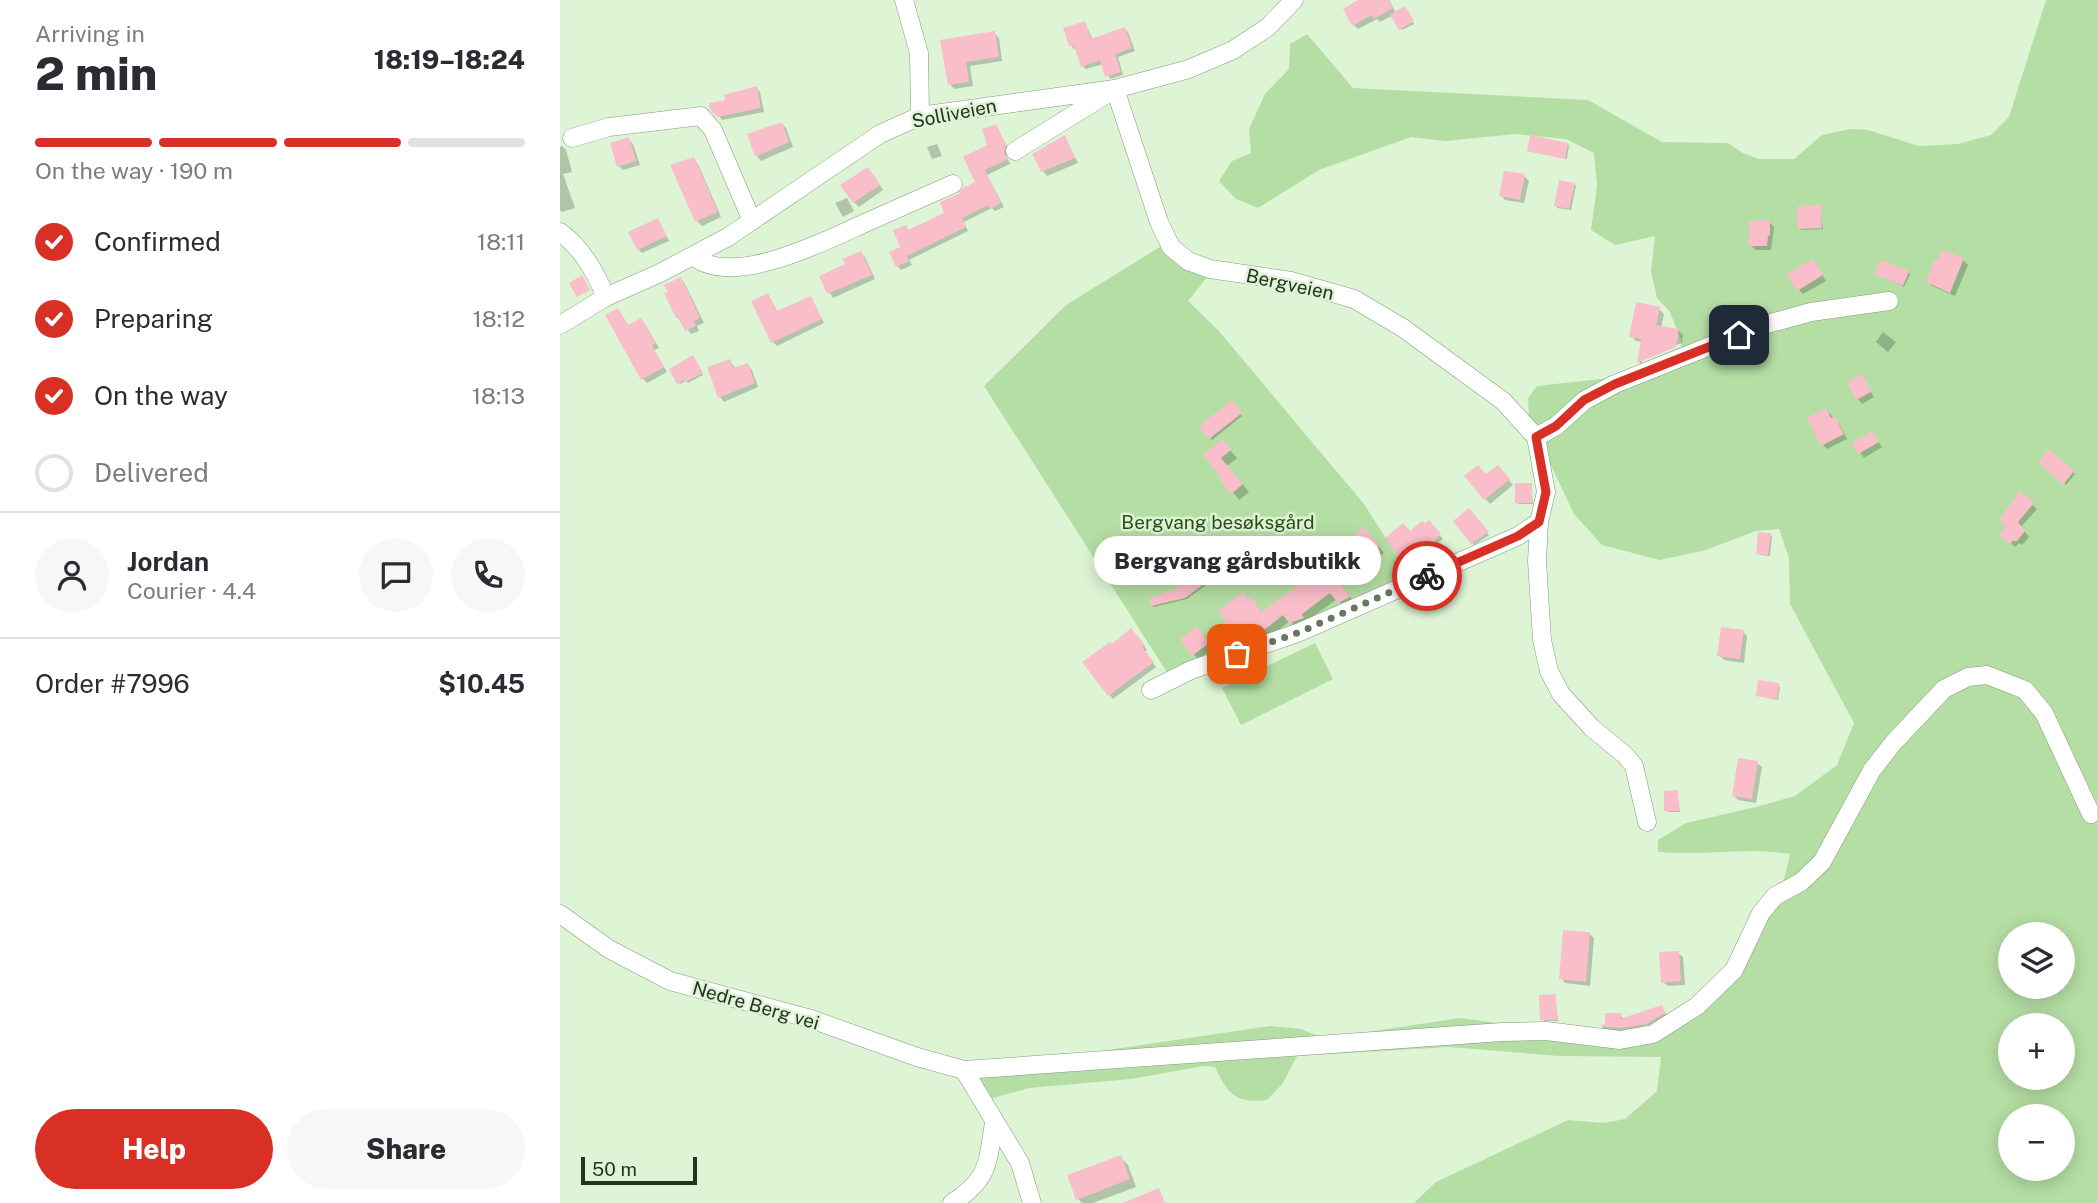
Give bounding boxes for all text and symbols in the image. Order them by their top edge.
text: Arriving in [35,20,145,47]
text: 18:19–18:24 [374,44,525,75]
text: 2 min [35,46,157,100]
street label: Solliveien [910,94,998,132]
text: On the way · 190 m [35,157,233,184]
icon: check [35,223,73,261]
text: Confirmed [94,226,221,257]
text: 18:11 [477,228,525,255]
street label: Bergveien [1244,264,1336,304]
icon: check [35,300,73,338]
text: Preparing [94,303,213,334]
text: 18:12 [472,305,525,332]
pin [1709,305,1769,365]
icon: home [1720,316,1758,354]
icon: check [35,377,73,415]
text: On the way [94,380,228,411]
text: 18:13 [472,382,525,409]
text: Delivered [94,457,209,488]
park label: Bergvang besøksgård [1121,511,1315,533]
callout: Bergvang gårdsbutikk [1094,535,1380,584]
button: person [35,538,109,612]
button: chat [359,538,433,612]
button: phone [451,538,525,612]
courier [1392,541,1462,611]
text: Jordan [127,546,209,577]
text: Bergvang gårdsbutikk [1114,547,1361,574]
icon: bike [1408,557,1446,595]
text: Courier · 4.4 [127,577,256,604]
pin [1207,624,1267,684]
icon: bag [1218,635,1256,673]
text: Order #7996 [35,668,190,699]
text: $10.45 [438,668,525,699]
map controls [1998,922,2075,1181]
button: layers [1998,922,2075,999]
street label: Nedre Berg vei [690,976,822,1034]
button: + [1998,1013,2075,1090]
button: − [1998,1104,2075,1181]
button: Help [35,1109,273,1189]
button: Share [287,1109,525,1189]
scale bar [581,1154,696,1186]
text: 50 m [592,1158,637,1180]

